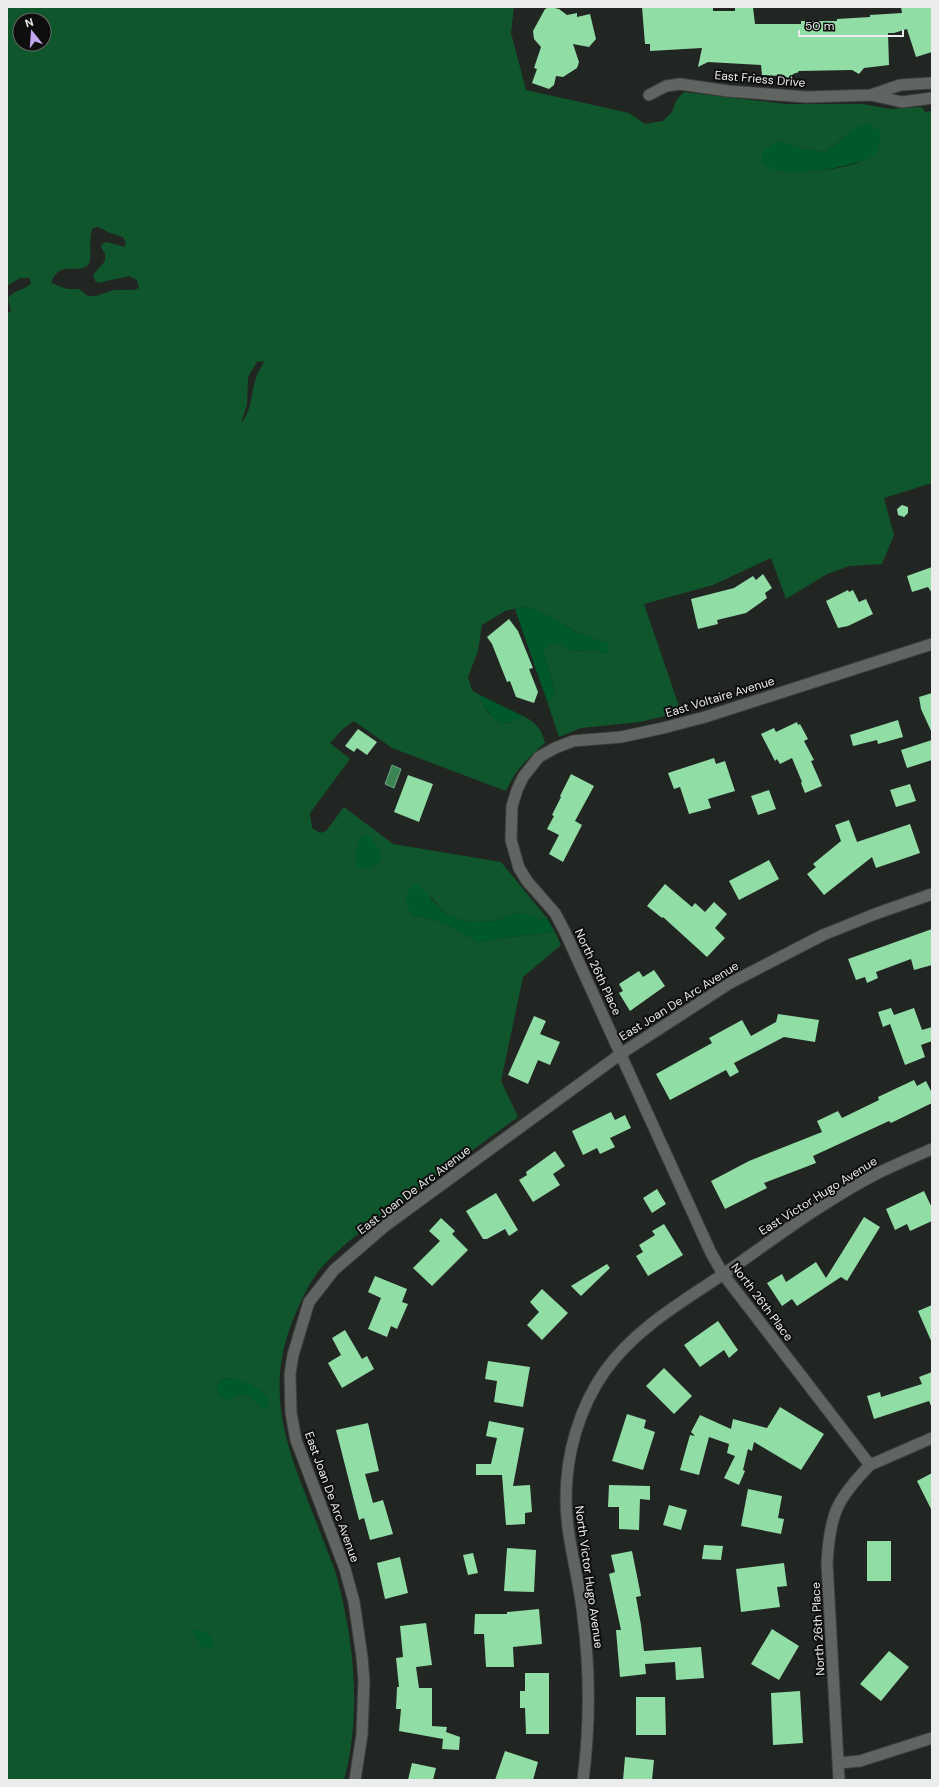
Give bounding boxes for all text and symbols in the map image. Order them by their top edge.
north arrow [12,12,52,52]
scale bar [799,12,903,38]
text: N [23,15,35,30]
text: 50 m [805,18,834,34]
street label: East Friess Drive [714,67,806,91]
street label: East Voltaire Avenue [664,673,777,721]
street label: North 26th Place [571,926,625,1018]
street label: East Joan De Arc Avenue [616,958,742,1044]
street label: East Joan De Arc Avenue [354,1142,474,1238]
street label: East Victor Hugo Avenue [756,1153,880,1239]
street label: North 26th Place [727,1260,797,1344]
street label: East Joan De Arc Avenue [301,1429,363,1565]
street label: North Victor Hugo Avenue [571,1505,607,1650]
street label: North 26th Place [808,1582,828,1676]

